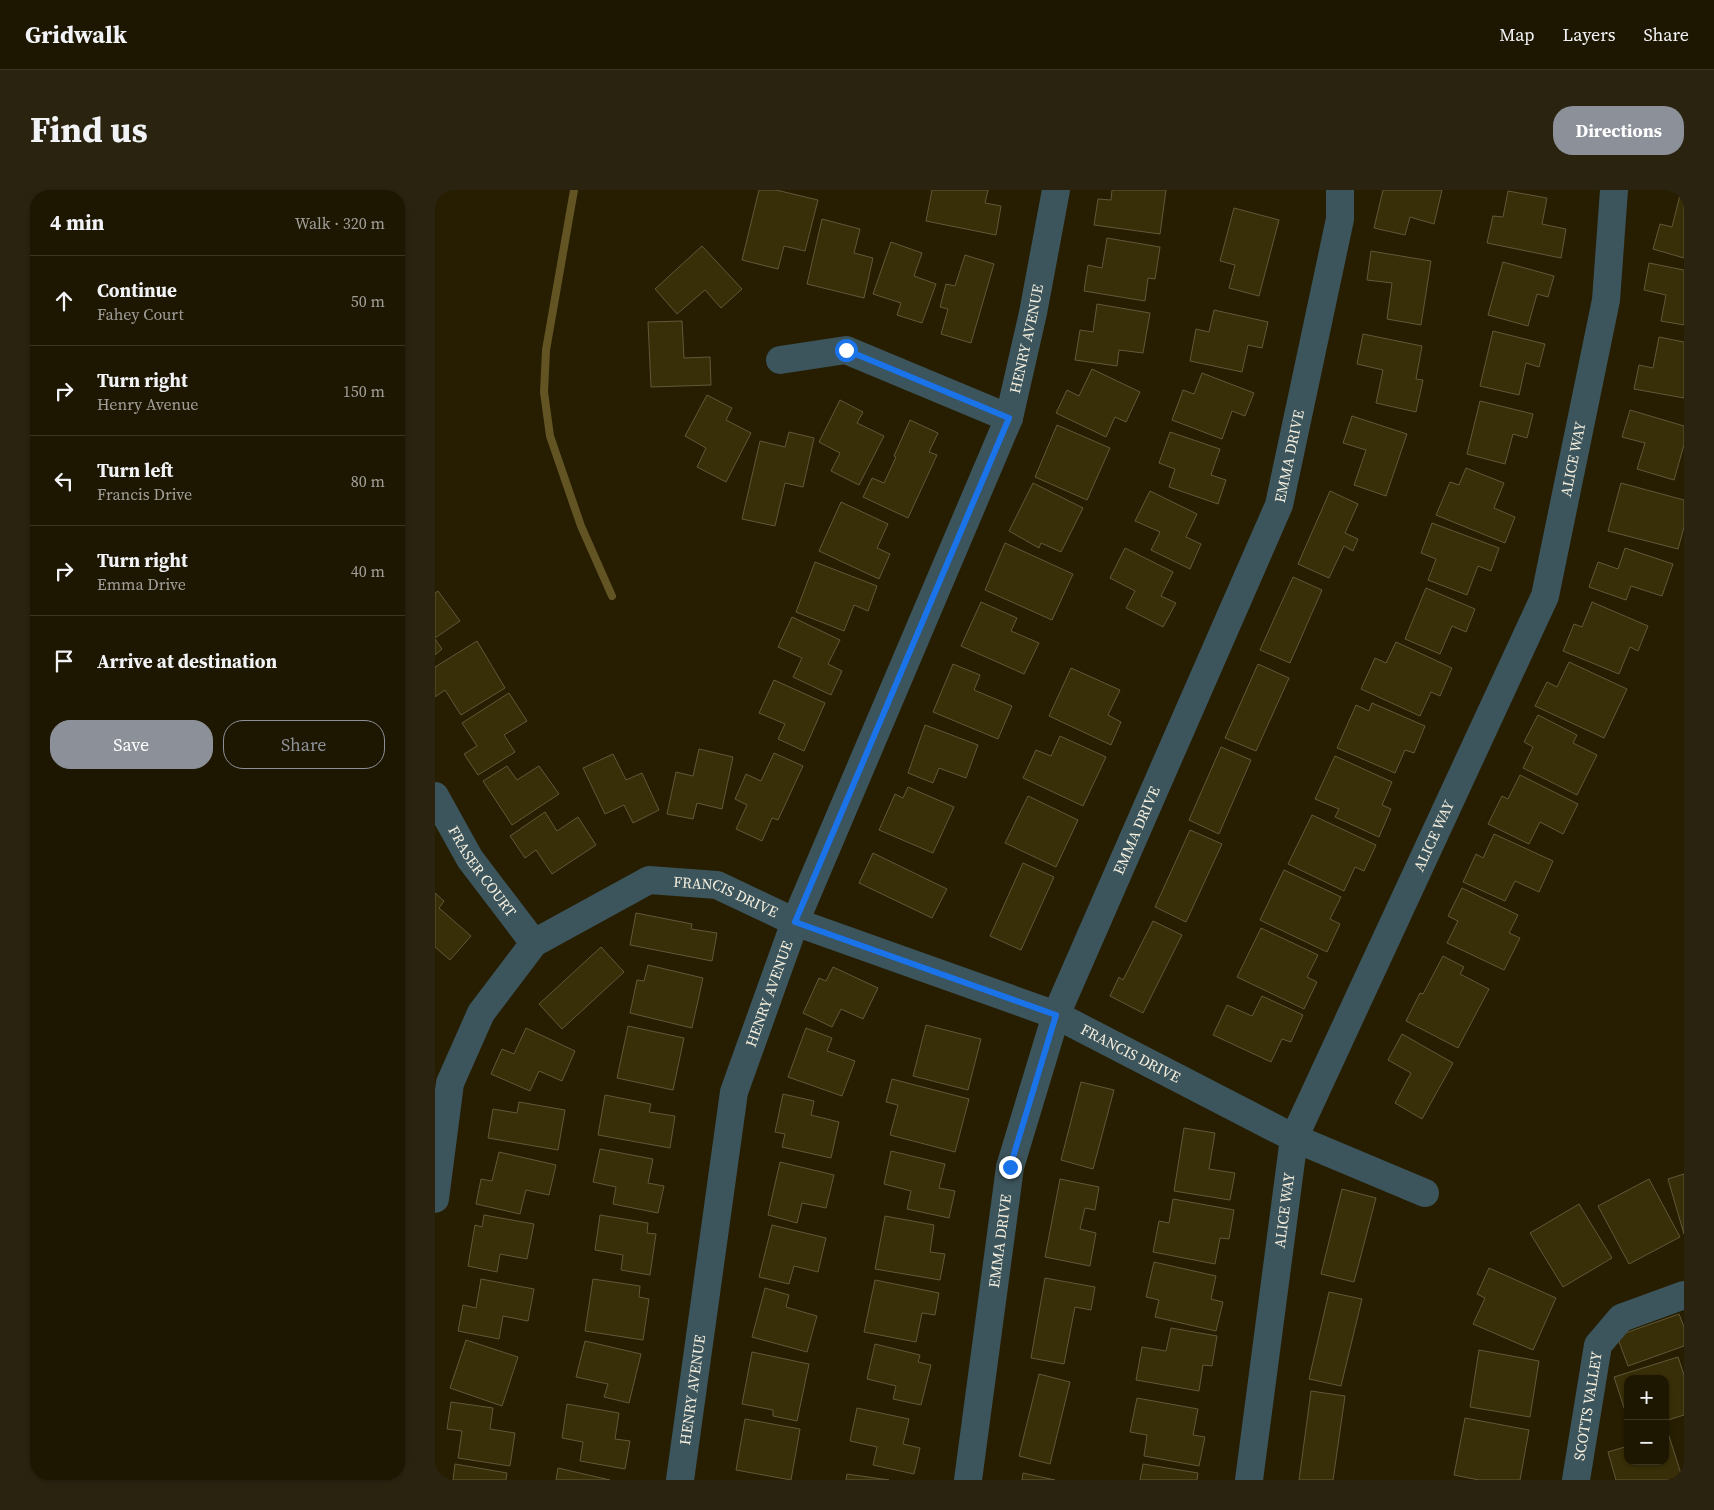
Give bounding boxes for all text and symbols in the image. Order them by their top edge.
text: Gridwalk [25,18,127,51]
text: Map [1499,22,1534,47]
text: Layers [1562,22,1615,47]
text: Share [1643,22,1689,47]
text: Find us [30,106,148,154]
button: Directions [1553,106,1684,155]
text: 4 min [50,208,105,237]
text: Walk · 320 m [295,212,385,234]
text: Continue [97,277,177,303]
street label: HENRY AVENUE [1004,282,1048,395]
icon: ahead [50,287,78,315]
text: 50 m [351,290,385,312]
text: Fahey Court [97,303,184,325]
route start [835,339,858,362]
text: Turn right [97,367,188,393]
icon: right [50,377,78,405]
text: 150 m [343,380,385,402]
text: Henry Avenue [97,393,199,415]
street label: EMMA DRIVE [1269,408,1309,505]
street label: ALICE WAY [1555,419,1591,498]
text: Turn left [97,457,173,483]
icon: left [50,467,78,495]
text: 80 m [351,470,385,492]
text: Francis Drive [97,483,192,505]
text: Turn right [97,547,188,573]
icon: right [50,557,78,585]
text: 40 m [351,560,385,582]
text: Emma Drive [97,573,186,595]
icon: arrive [50,647,78,675]
text: Arrive at destination [97,648,277,674]
button: Save [50,720,213,769]
button: Share [223,720,385,769]
street label: EMMA DRIVE [1108,783,1165,878]
street label: ALICE WAY [1408,796,1459,875]
street label: FRASER COURT [443,822,521,921]
street label: FRANCIS DRIVE [673,871,782,922]
street label: HENRY AVENUE [740,938,797,1050]
street label: FRANCIS DRIVE [1077,1019,1184,1088]
route end [999,1156,1022,1179]
street label: ALICE WAY [1269,1171,1299,1249]
street label: EMMA DRIVE [983,1193,1016,1289]
street label: HENRY AVENUE [674,1333,710,1446]
street label: SCOTTS VALLEY [1568,1349,1607,1462]
map controls [1624,1375,1669,1465]
button: + [1624,1375,1669,1420]
button: − [1624,1420,1669,1465]

